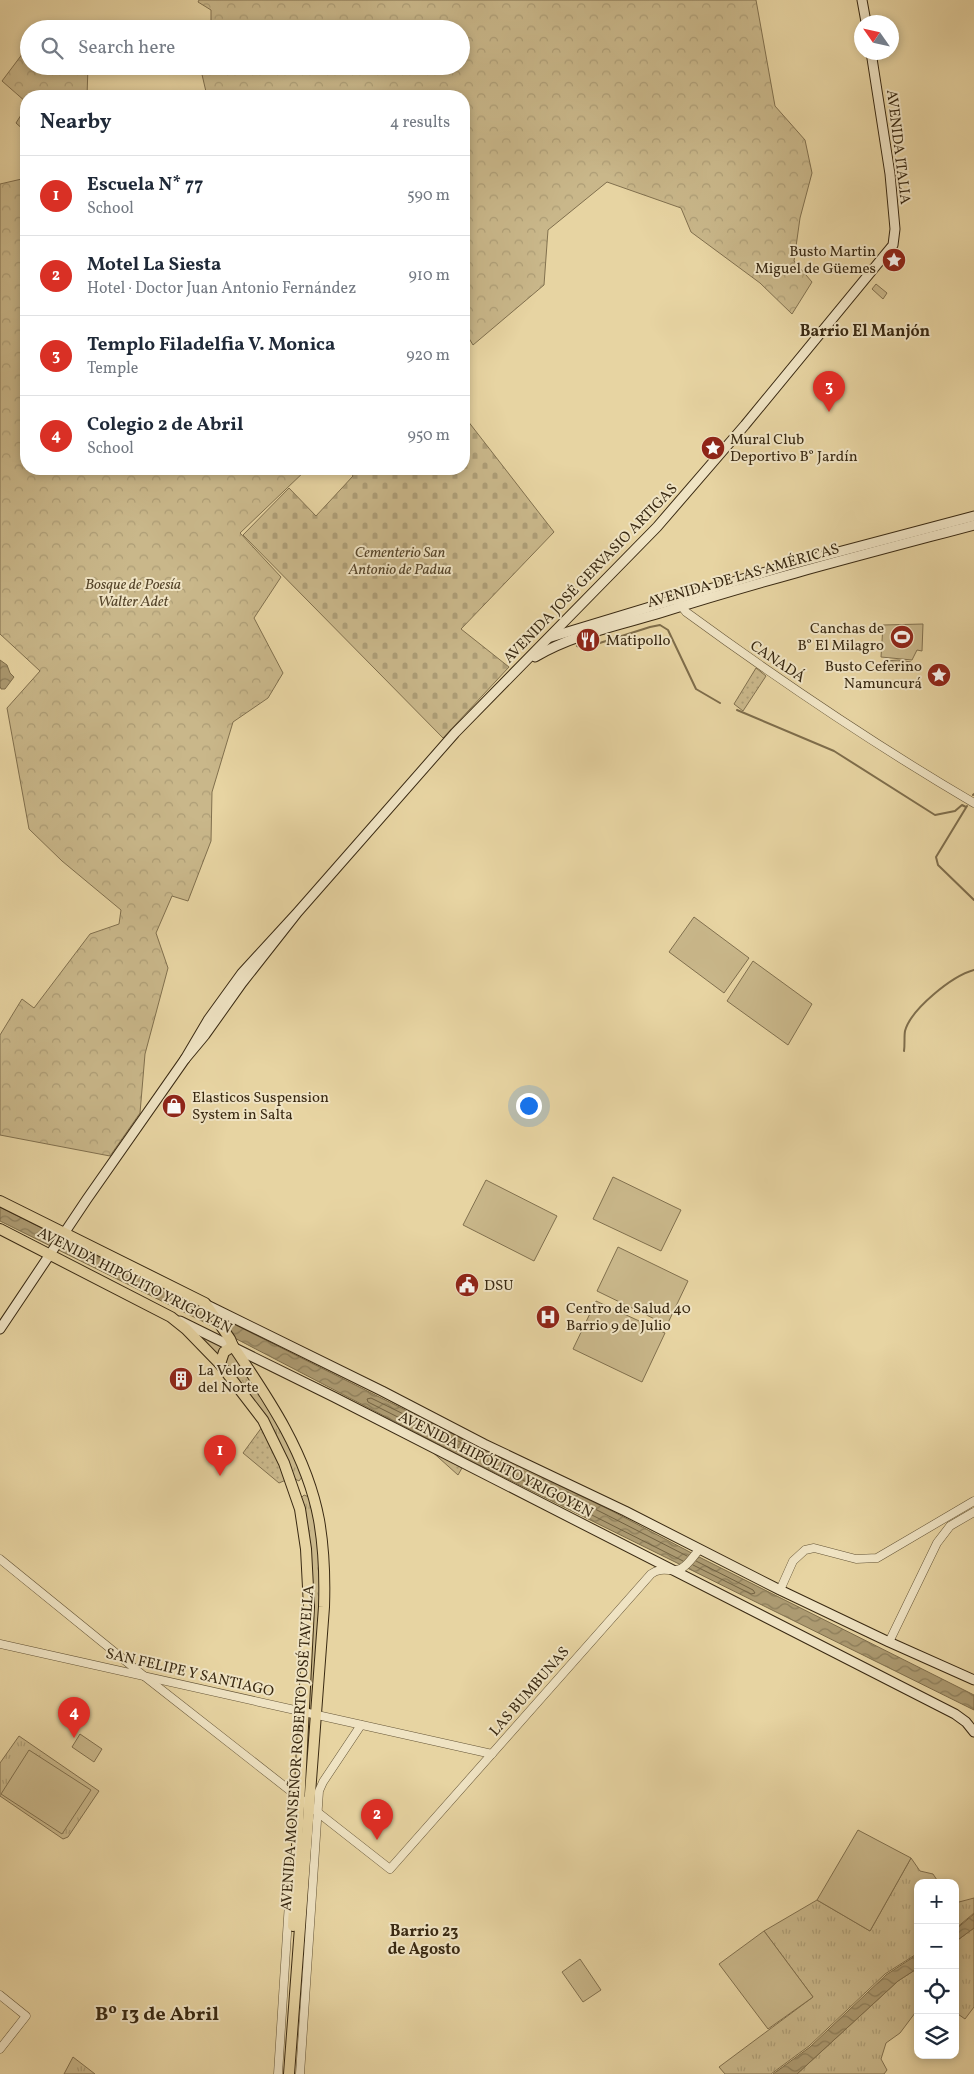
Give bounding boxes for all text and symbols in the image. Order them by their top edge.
north arrow [854,15,899,60]
search box [20,20,470,75]
icon: search [38,34,66,62]
text: Search here [78,35,175,61]
street label: AVENIDA ITALIA [880,88,915,206]
text: Nearby [40,108,111,137]
text: 4 results [390,112,450,134]
text: Escuela N* 77 [87,172,203,198]
text: 1 [53,185,59,207]
text: 590 m [407,185,450,207]
text: School [87,198,134,220]
place label: Busto Martin Miguel de Güemes [755,242,876,280]
place icon: Busto Martin Miguel de Güemes [881,247,907,273]
text: Motel La Siesta [87,252,221,278]
text: 2 [52,265,60,287]
text: 910 m [409,265,450,287]
text: Hotel · Doctor Juan Antonio Fernández [87,278,356,300]
district label: Barrio El Manjón [800,321,931,343]
text: Templo Filadelfia V. Monica [87,332,335,358]
text: 3 [52,345,60,367]
text: 920 m [406,345,450,367]
text: Temple [87,358,138,380]
pin: 3 [813,371,845,412]
text: Colegio 2 de Abril [87,412,243,438]
text: 4 [51,425,61,447]
text: 950 m [408,425,450,447]
place label: Mural Club Deportivo B° Jardín [730,430,858,468]
place icon: Mural Club Deportivo B° Jardín [700,435,726,461]
text: School [87,438,134,460]
street label: AVENIDA JOSÉ GERVASIO ARTIGAS [499,479,683,669]
street label: AVENIDA DE LAS AMÉRICAS [645,539,842,614]
park label: Cementerio San Antonio de Padua [347,543,452,581]
park label: Bosque de Poesía Walter Adet [85,575,181,613]
place label: Canchas de B° El Milagro [797,619,884,657]
sports icon: Canchas de B° El Milagro [889,624,915,650]
restaurant icon: Matipollo [575,627,601,653]
place label: Matipollo [606,631,670,652]
street label: CANADÁ [745,636,809,689]
place label: Busto Ceferino Namuncurá [825,657,922,695]
place icon: Busto Ceferino Namuncurá [926,662,952,688]
place label: Elasticos Suspension System in Salta [192,1088,329,1126]
shop icon: Elasticos Suspension System in Salta [161,1093,187,1119]
your location [516,1093,542,1119]
street label: AVENIDA HIPÓLITO YRIGOYEN [33,1223,235,1340]
public building icon: DSU [454,1272,480,1298]
place label: DSU [484,1276,513,1297]
place label: Centro de Salud 40 Barrio 9 de Julio [566,1299,691,1337]
hospital icon: Centro de Salud 40 Barrio 9 de Julio [535,1304,561,1330]
place label: La Veloz del Norte [198,1361,259,1399]
building icon: La Veloz del Norte [168,1366,194,1392]
street label: AVENIDA HIPÓLITO YRIGOYEN [394,1407,596,1524]
pin: 1 [204,1435,236,1476]
street label: AVENIDA MONSEÑOR ROBERTO JOSÉ TAVELLA [277,1584,320,1912]
street label: LAS BUMBUNAS [485,1643,575,1741]
street label: SAN FELIPE Y SANTIAGO [103,1644,276,1703]
pin: 4 [58,1697,90,1738]
pin: 2 [361,1799,393,1840]
map controls [914,1879,959,2059]
button: + [914,1879,959,1924]
district label: Barrio 23 de Agosto [388,1921,460,1961]
button: − [914,1924,959,1969]
button: locate [914,1969,959,2014]
district label: Bº 13 de Abril [95,2001,219,2029]
button: layers [914,2014,959,2059]

